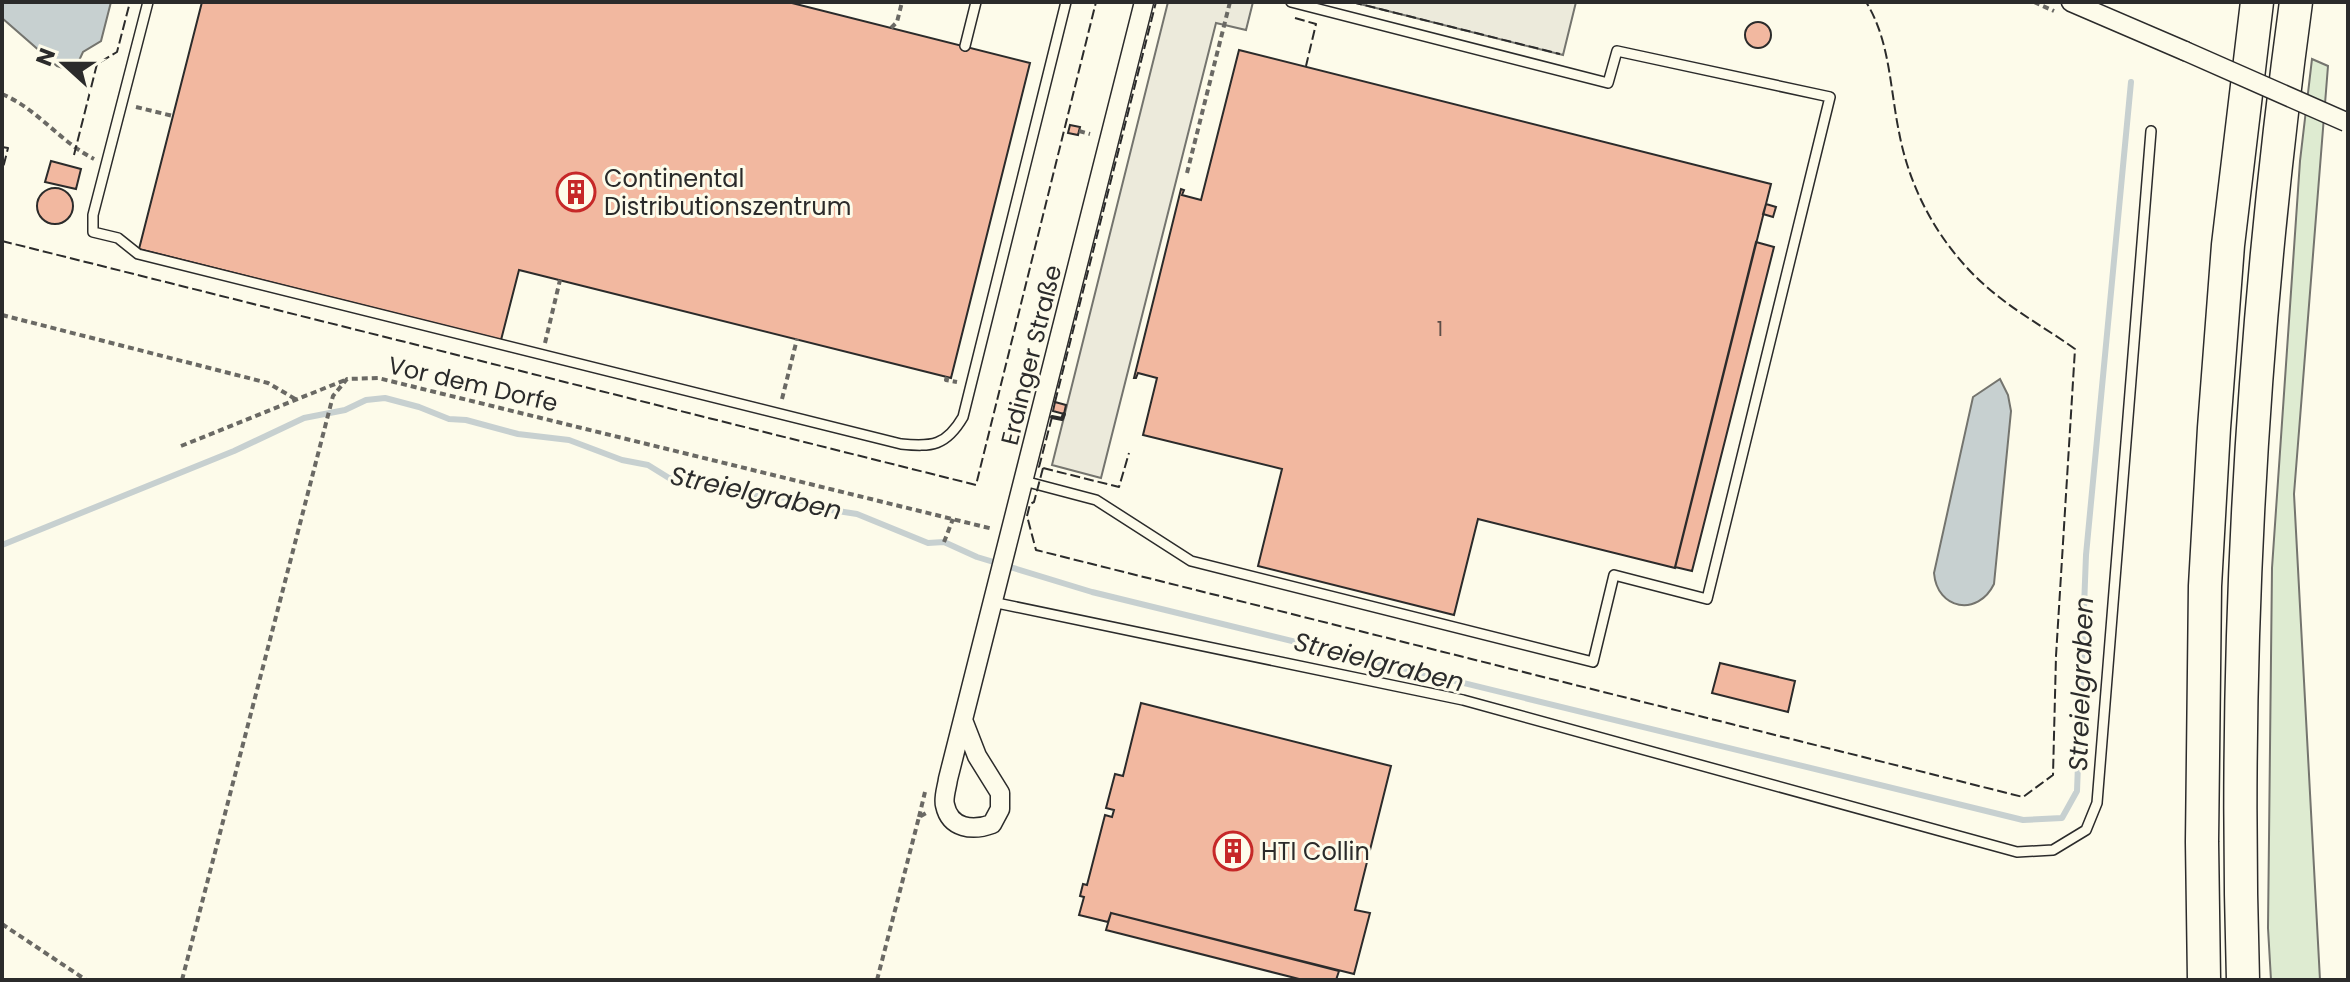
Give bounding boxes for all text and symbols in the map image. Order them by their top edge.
north arrow [24,24,104,104]
text: N [28,44,63,70]
place label: Continental Distributionszentrum [604,162,851,223]
building icon: Continental Distributionszentrum [555,171,597,213]
street label: Erdinger Straße [993,262,1069,448]
house number: 1 [1437,315,1443,343]
street label: Vor dem Dorfe [385,348,561,420]
water label: Streielgraben [667,457,845,529]
water label: Streielgraben [2060,596,2102,772]
water label: Streielgraben [1290,623,1468,701]
building icon: HTI Collin [1212,830,1254,872]
place label: HTI Collin [1261,835,1370,868]

